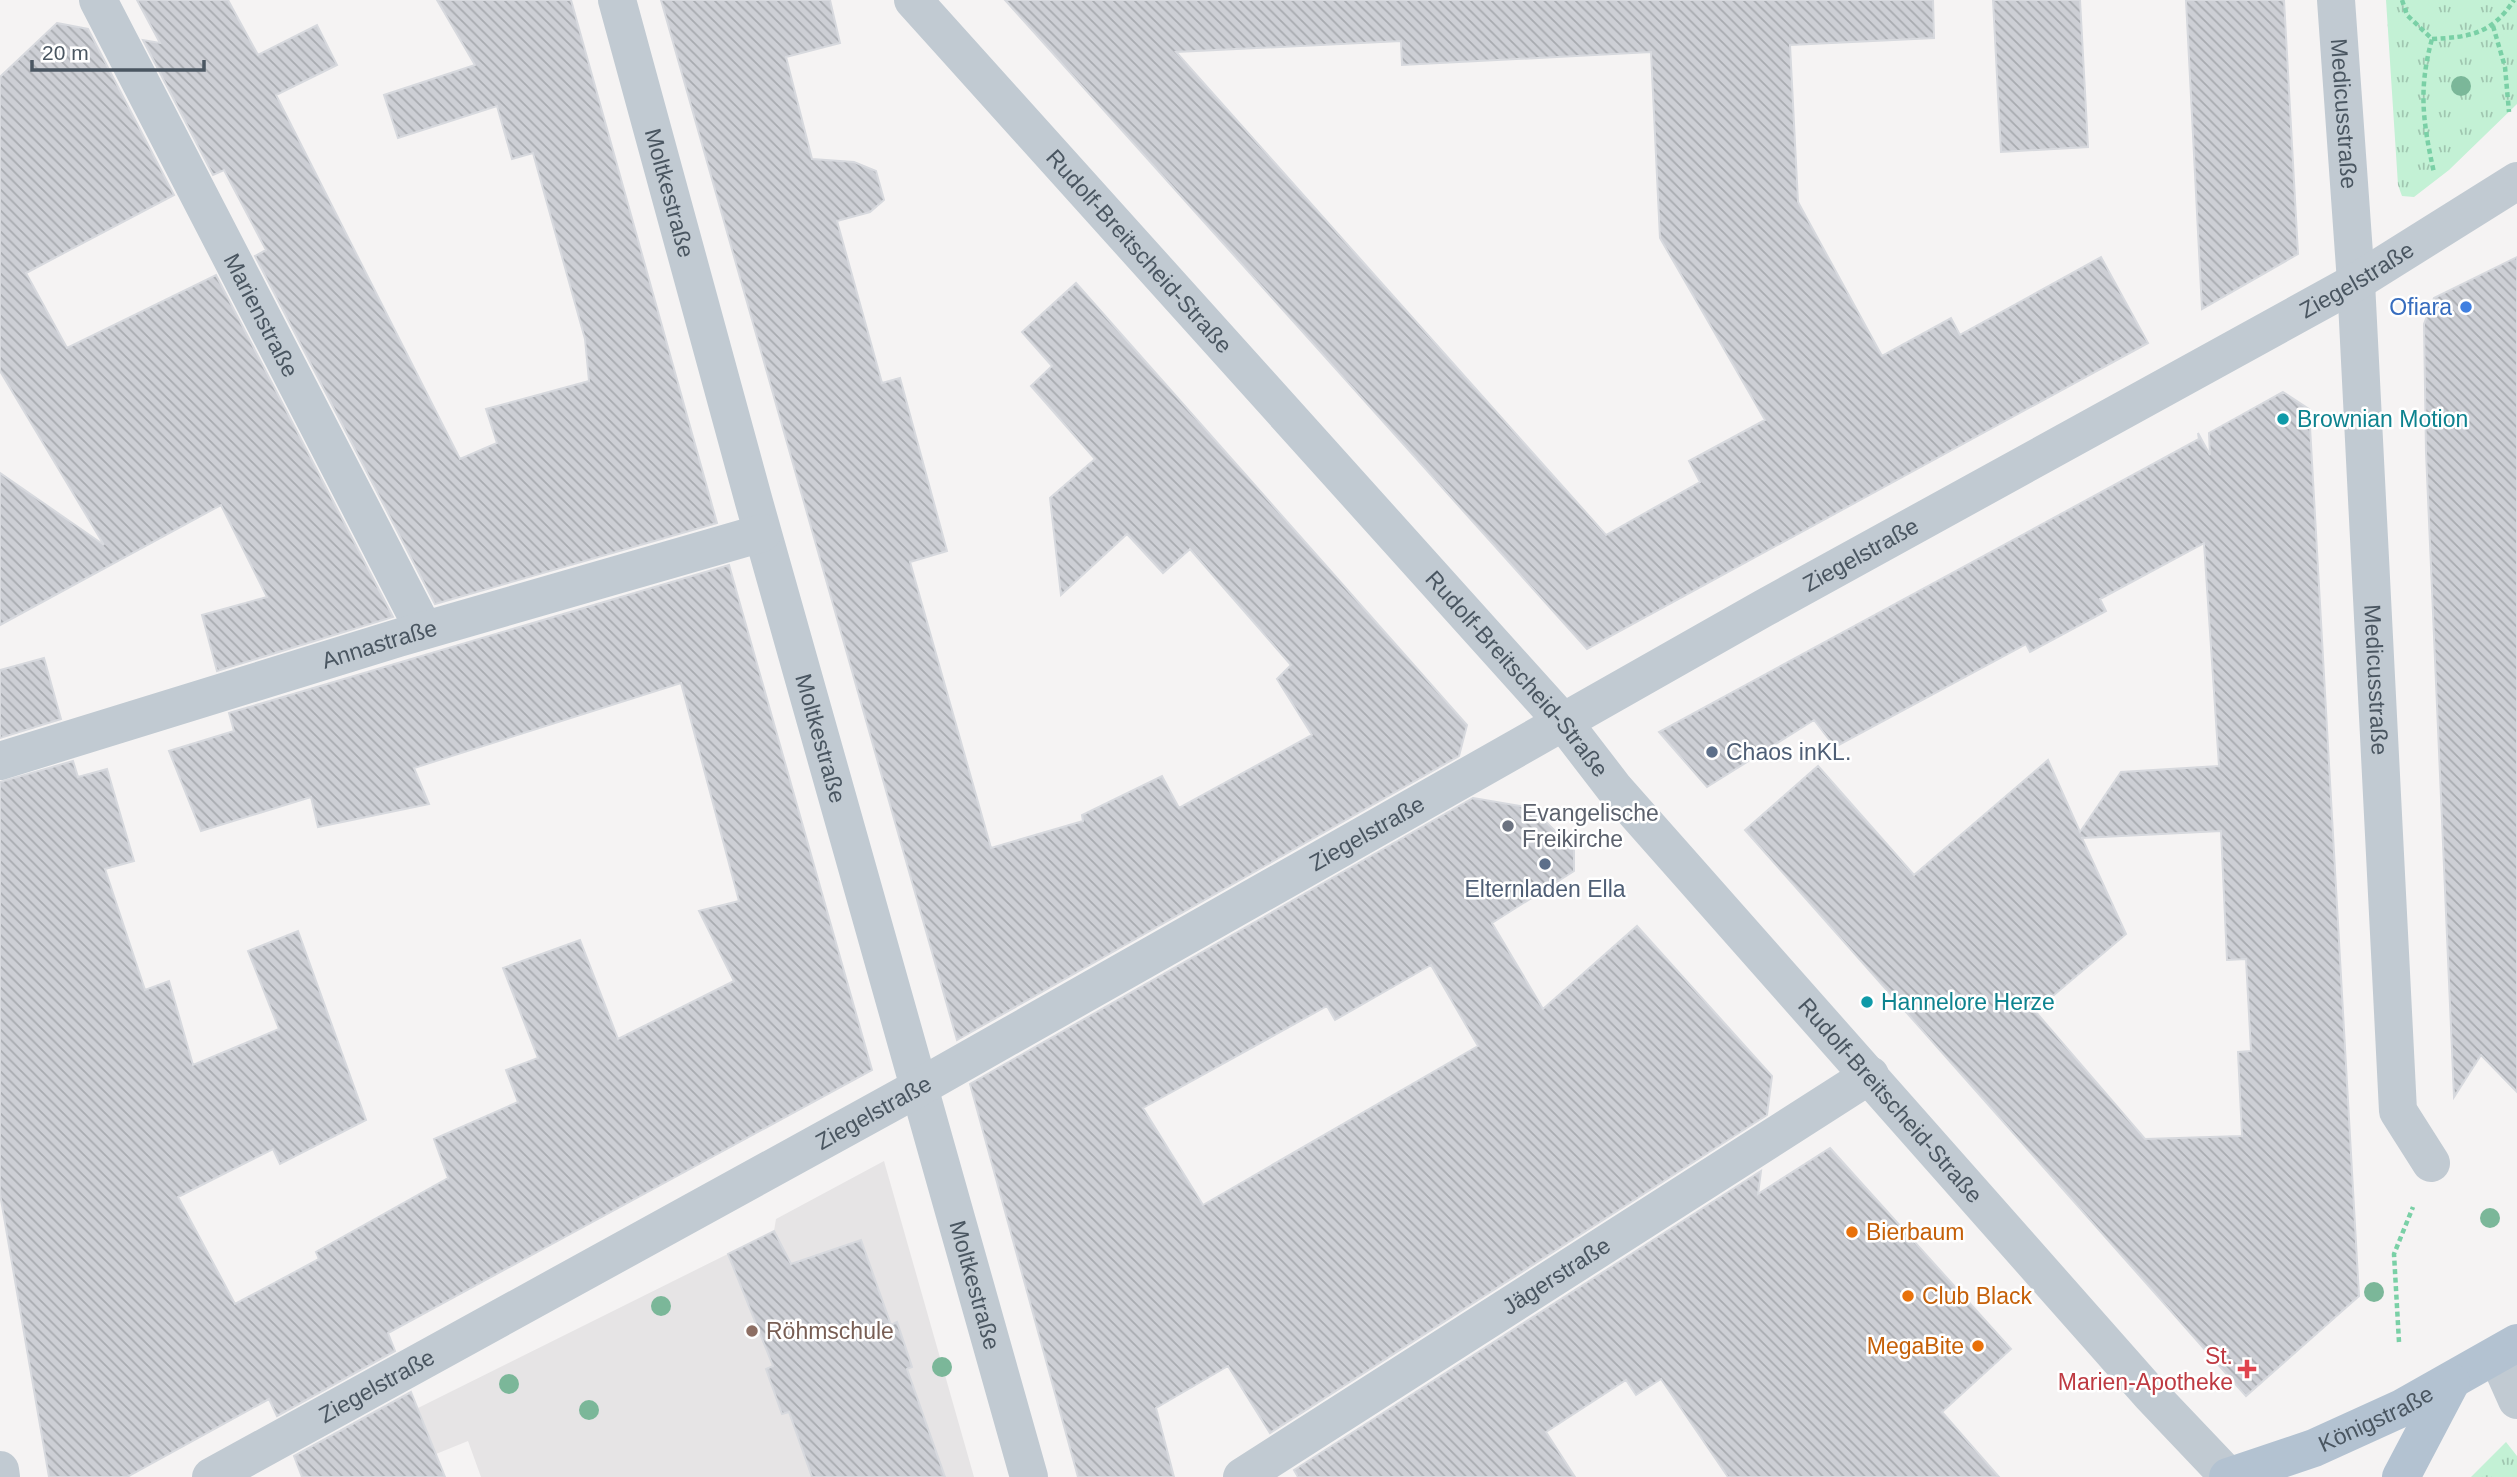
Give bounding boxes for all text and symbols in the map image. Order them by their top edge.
scale bar [32,28,203,72]
street label: Medicusstraße [2326,38,2362,190]
text: 20 m [42,41,89,64]
street label: Moltkestraße [640,125,700,261]
street label: Rudolf-Breitscheid-Straße [1041,144,1237,358]
street label: Ziegelstraße [2295,236,2418,323]
street label: Marienstraße [218,249,304,381]
place label: Ofiara [2389,294,2452,320]
marker: Ofiara [2458,299,2474,315]
place label: Brownian Motion [2297,406,2468,432]
marker: Brownian Motion [2275,411,2291,427]
street label: Ziegelstraße [1798,513,1923,597]
street label: Rudolf-Breitscheid-Straße [1420,565,1614,782]
street label: Medicusstraße [2359,604,2393,756]
street label: Annastraße [319,614,440,674]
street label: Moltkestraße [790,671,851,806]
place label: Chaos inKL. [1726,739,1851,765]
marker: Chaos inKL. [1704,744,1720,760]
street label: Ziegelstraße [1305,790,1429,876]
place label: Evangelische Freikirche [1522,800,1659,852]
marker: Evangelische Freikirche [1500,818,1516,834]
marker: Elternladen Ella [1537,856,1553,872]
place label: Elternladen Ella [1464,876,1626,902]
place label: Hannelore Herze [1881,989,2055,1015]
street label: Rudolf-Breitscheid-Straße [1793,993,1988,1208]
marker: Hannelore Herze [1859,994,1875,1010]
street label: Ziegelstraße [811,1070,936,1155]
street label: Moltkestraße [944,1218,1005,1353]
place label: Bierbaum [1866,1219,1964,1245]
marker: Bierbaum [1844,1224,1860,1240]
street label: Jägerstraße [1497,1232,1615,1320]
place label: Club Black [1922,1283,2032,1309]
marker: Club Black [1900,1288,1916,1304]
place label: Röhmschule [766,1318,894,1344]
marker: Röhmschule [744,1323,760,1339]
place label: MegaBite [1867,1333,1964,1359]
marker: MegaBite [1970,1338,1986,1354]
place label: St. Marien-Apotheke [2058,1343,2233,1395]
street label: Ziegelstraße [314,1344,439,1428]
marker: St. Marien-Apotheke [2239,1361,2255,1377]
street label: Königstraße [2314,1380,2438,1457]

